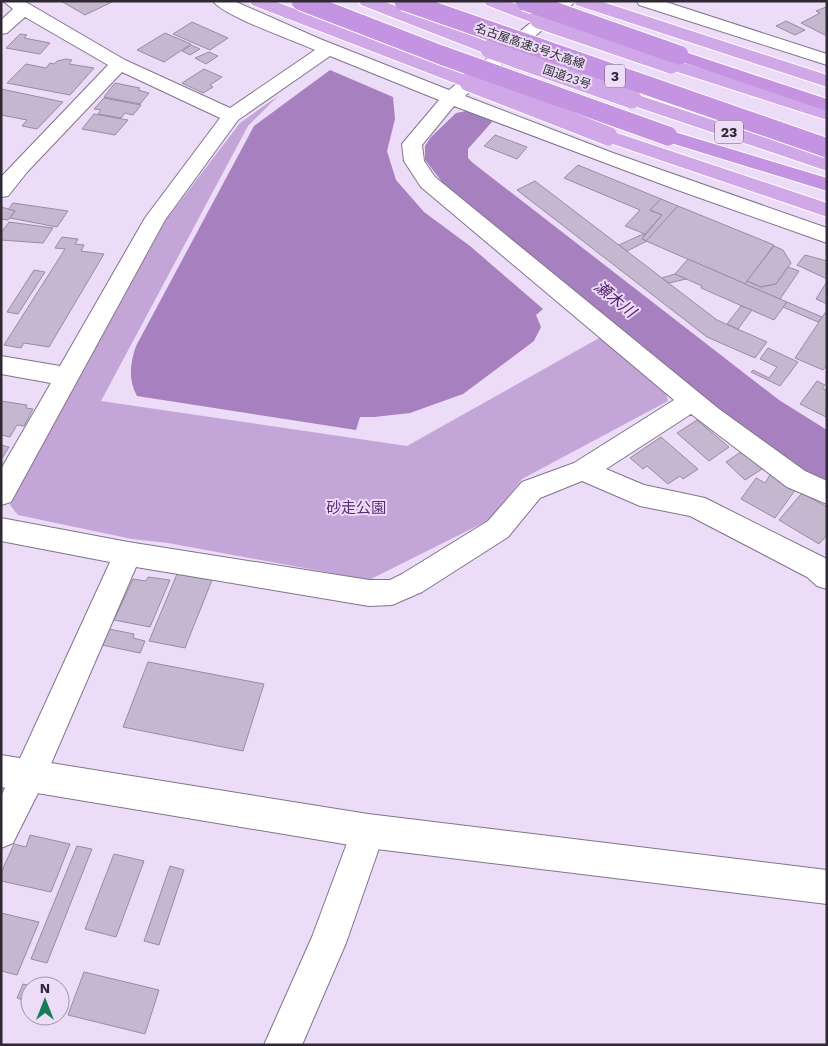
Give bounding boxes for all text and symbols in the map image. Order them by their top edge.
street label: 名古屋高速3号大高線 [473,21,587,71]
street label: 国道23号 [541,62,593,92]
road number: 3 [605,64,625,88]
road number: 23 [715,120,743,144]
water label: 瀬木川 [590,277,641,323]
park label: 砂走公園 [326,499,386,517]
north arrow [20,976,70,1026]
text: N [40,980,50,996]

